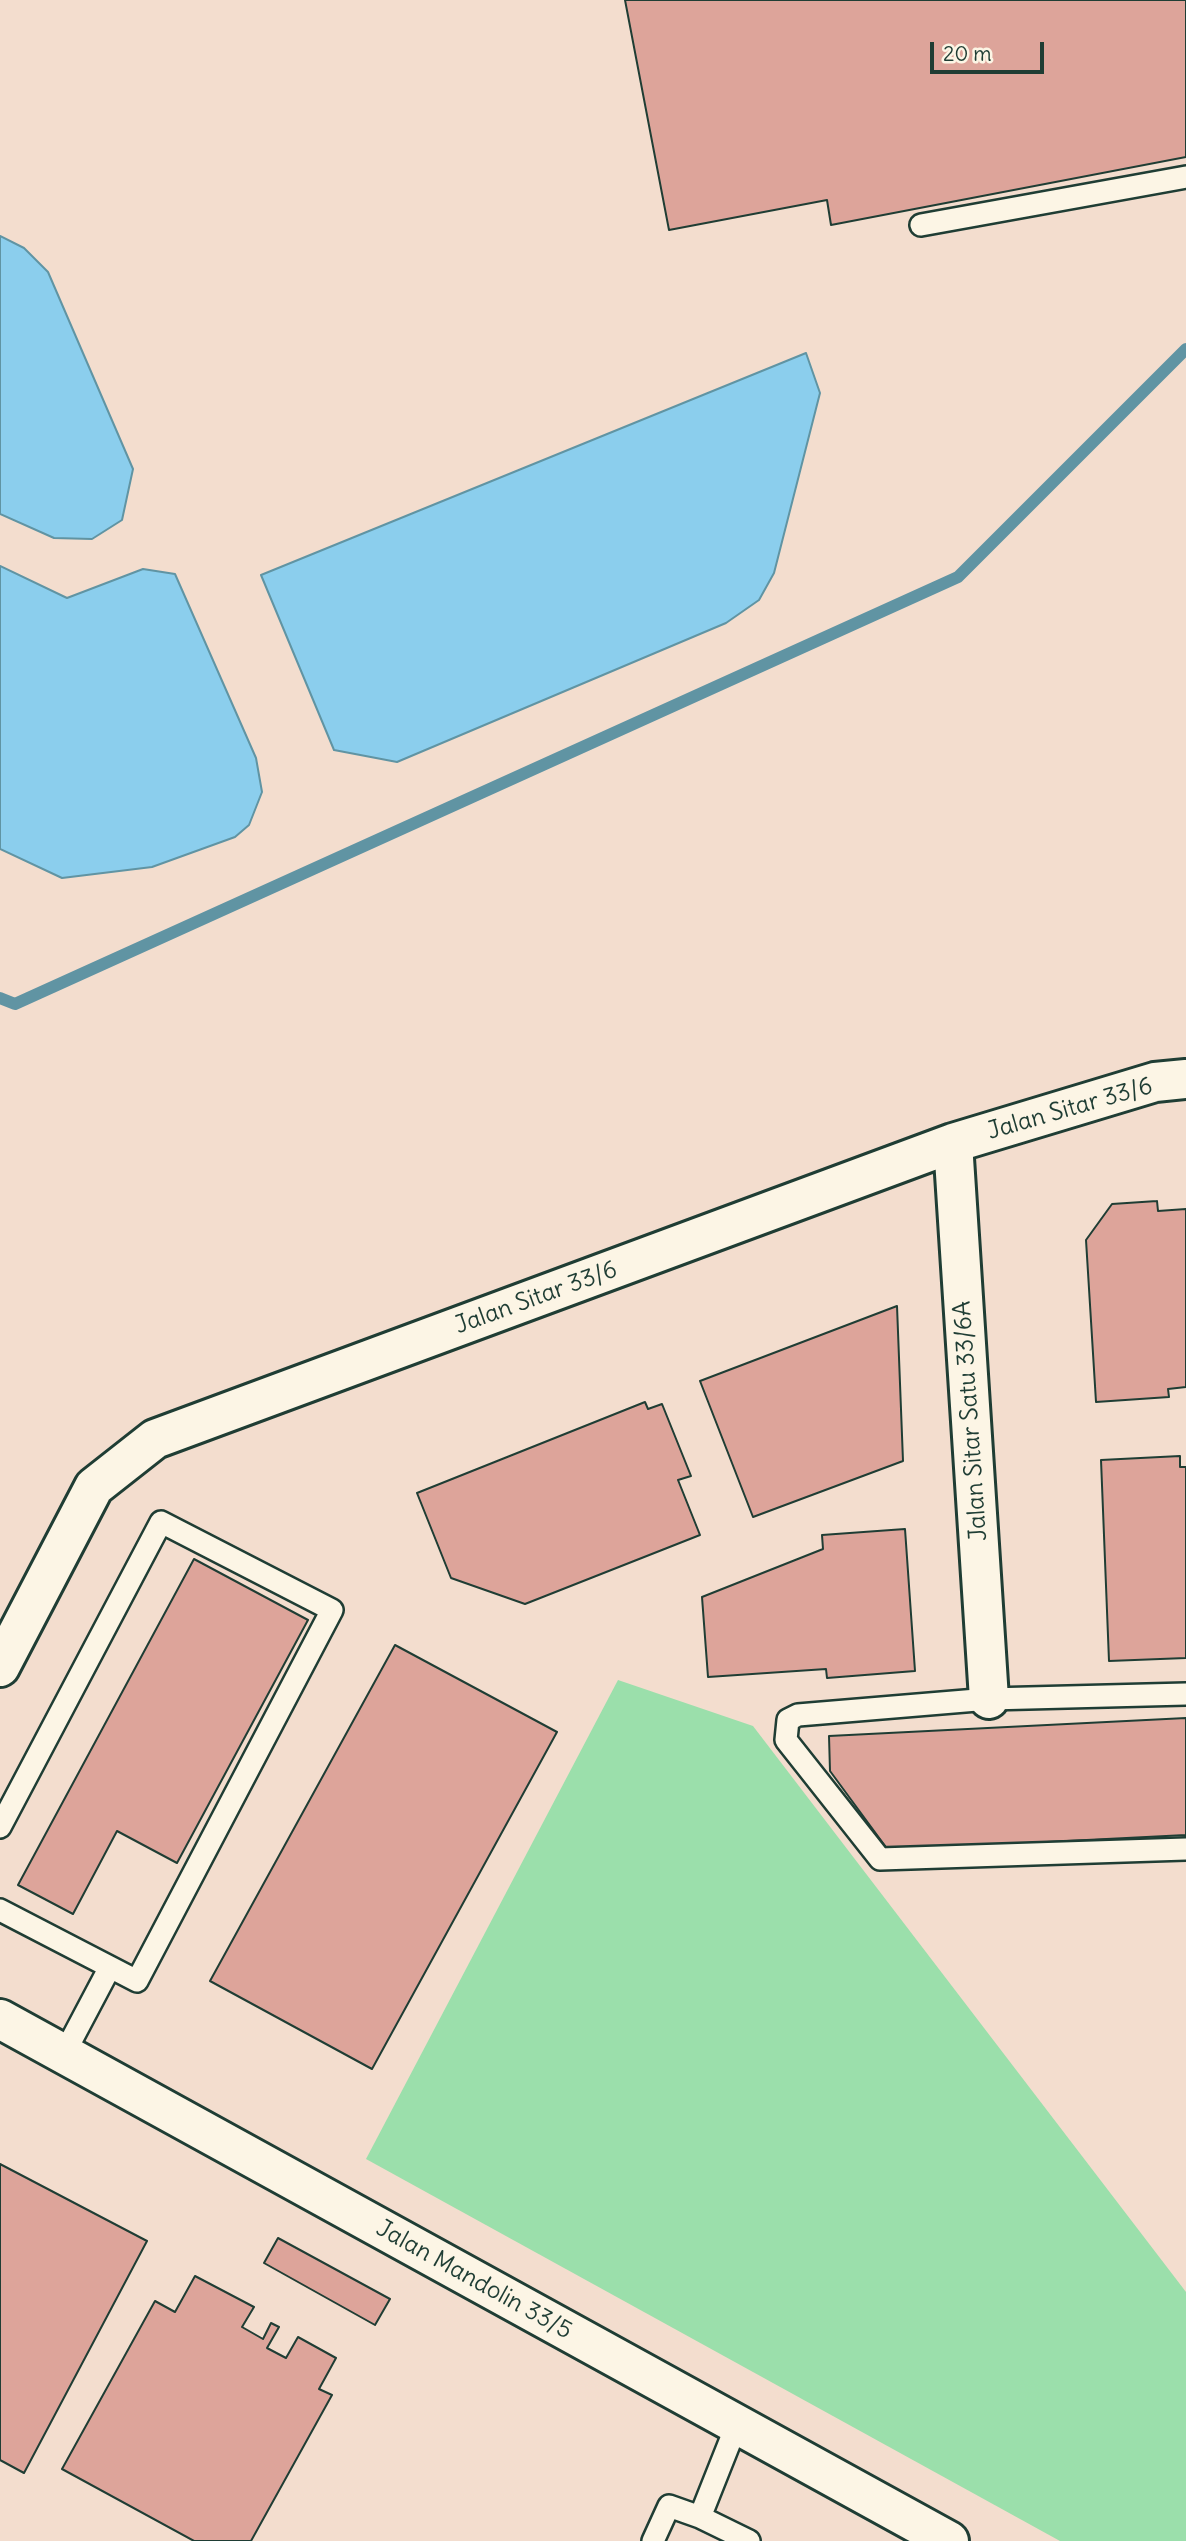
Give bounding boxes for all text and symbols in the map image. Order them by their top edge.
scale bar [934,28,1048,72]
text: 20 m [943,40,992,67]
street label: Jalan Sitar 33/6 [984,1072,1156,1146]
street label: Jalan Sitar 33/6 [451,1255,621,1341]
street label: Jalan Sitar Satu 33/6A [948,1300,994,1542]
street label: Jalan Mandolin 33/5 [371,2214,577,2346]

